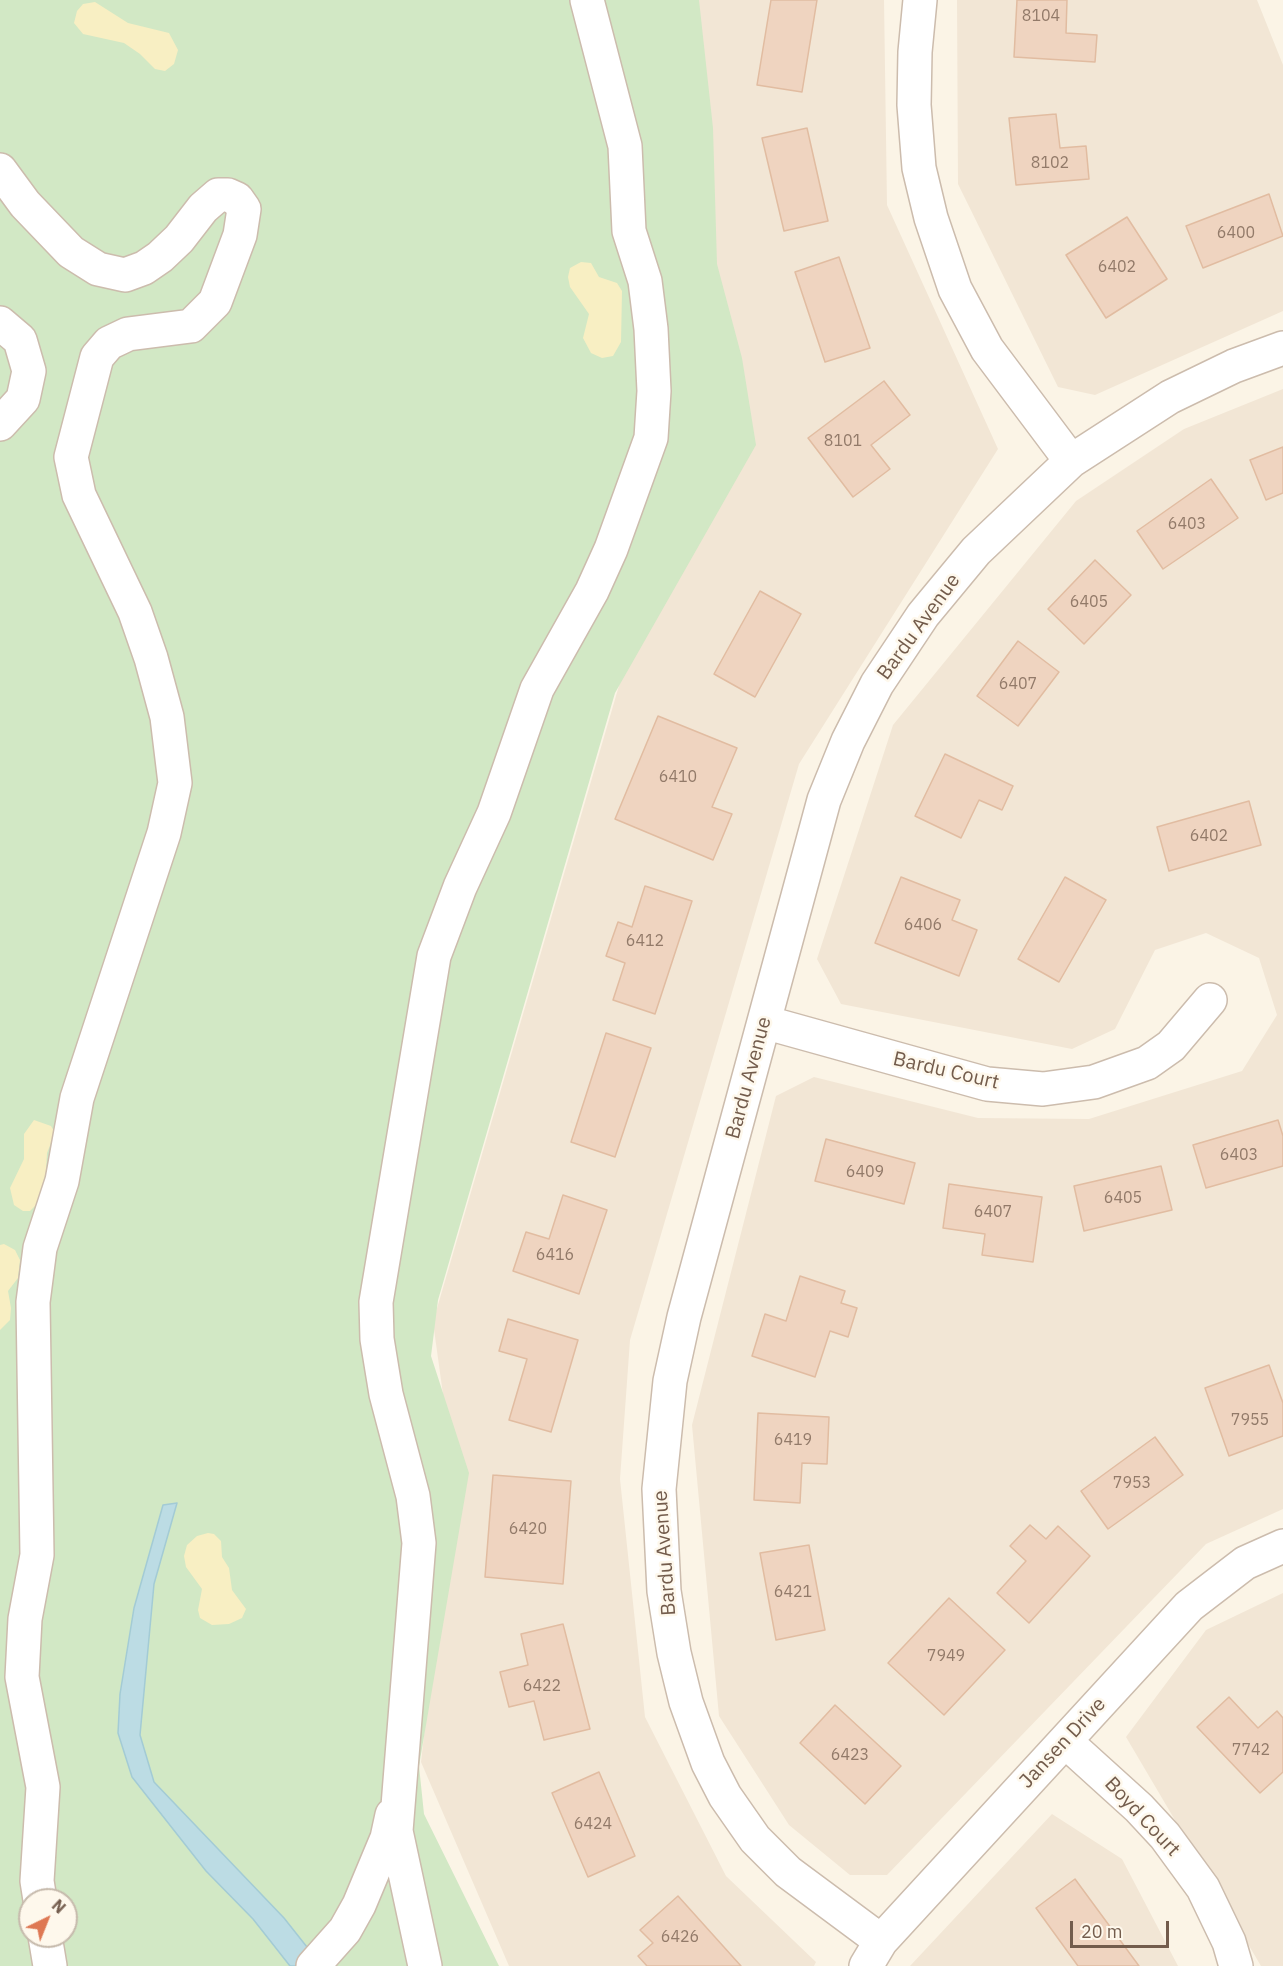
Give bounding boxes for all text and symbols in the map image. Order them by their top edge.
house number: 8104 [1022,6,1060,26]
house number: 8102 [1031,153,1069,173]
house number: 6400 [1217,223,1255,243]
house number: 6402 [1098,257,1136,277]
house number: 8101 [824,431,862,451]
house number: 6403 [1168,514,1206,534]
street label: Bardu Avenue [872,569,966,685]
house number: 6405 [1070,592,1108,612]
house number: 6407 [999,674,1037,694]
house number: 6410 [659,767,697,787]
house number: 6402 [1190,826,1228,846]
house number: 6406 [904,915,942,935]
house number: 6412 [626,931,664,951]
street label: Bardu Avenue [721,1014,777,1142]
street label: Bardu Court [891,1047,1001,1095]
house number: 6403 [1220,1145,1258,1165]
house number: 6409 [846,1162,884,1182]
house number: 6405 [1104,1188,1142,1208]
house number: 6407 [974,1202,1012,1222]
house number: 6416 [536,1245,574,1265]
house number: 7955 [1231,1410,1269,1430]
house number: 6419 [774,1430,812,1450]
house number: 7953 [1113,1473,1151,1493]
street label: Bardu Avenue [649,1490,681,1616]
house number: 6420 [509,1519,547,1539]
house number: 6421 [774,1582,812,1602]
house number: 7949 [927,1646,965,1666]
house number: 6422 [523,1676,561,1696]
street label: Jansen Drive [1015,1693,1111,1793]
house number: 7742 [1232,1740,1270,1760]
house number: 6423 [831,1745,869,1765]
street label: Boyd Court [1099,1772,1185,1862]
house number: 6424 [574,1814,612,1834]
north arrow [18,1888,78,1948]
text: N [48,1895,70,1918]
scale bar [1073,1909,1172,1947]
text: 20 m [1081,1920,1123,1943]
house number: 6426 [661,1927,699,1947]

